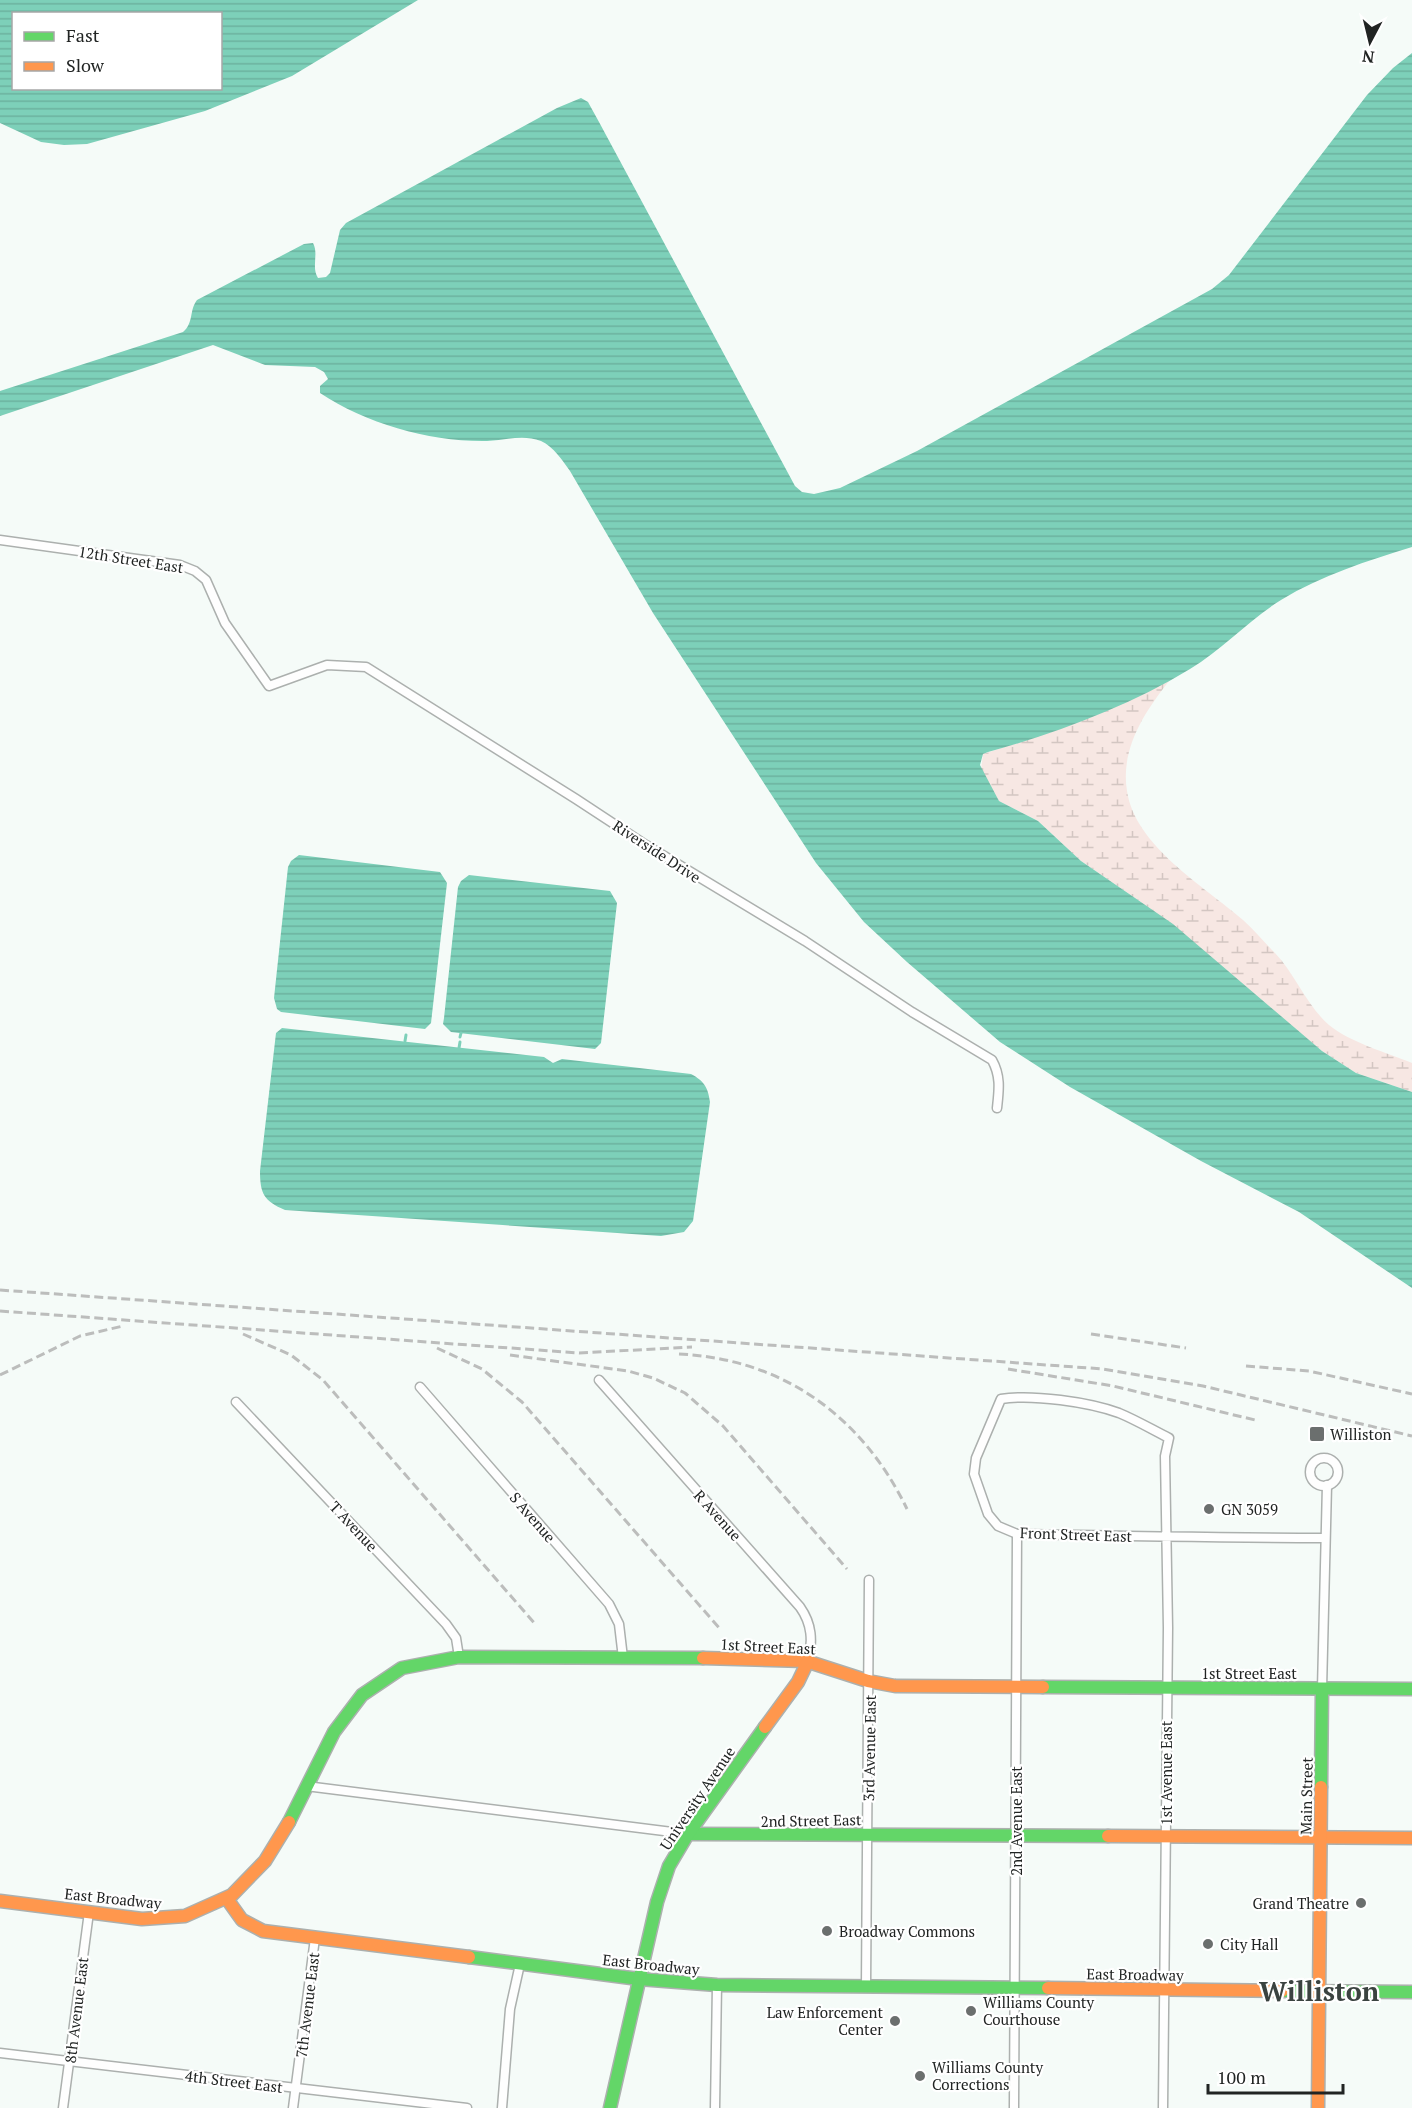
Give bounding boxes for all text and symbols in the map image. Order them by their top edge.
legend [12,12,222,90]
north arrow [1340,12,1400,72]
text: Fast [66,23,100,47]
text: N [1361,45,1376,69]
text: Slow [66,53,105,77]
street label: 12th Street East [77,541,185,577]
street label: Riverside Drive [609,815,705,887]
place label: Williston [1330,1424,1391,1444]
marker: Williston [1308,1425,1326,1443]
street label: R Avenue [690,1485,746,1545]
street label: S Avenue [506,1488,560,1546]
street label: T Avenue [326,1497,382,1555]
place label: GN 3059 [1221,1499,1278,1519]
marker: GN 3059 [1202,1502,1216,1516]
street label: Front Street East [1019,1522,1133,1546]
street label: 1st Street East [720,1634,817,1659]
street label: 1st Street East [1201,1663,1297,1683]
street label: 3rd Avenue East [858,1694,880,1801]
street label: 1st Avenue East [1156,1720,1176,1825]
street label: University Avenue [655,1742,739,1854]
street label: Main Street [1295,1757,1317,1835]
street label: 2nd Avenue East [1006,1766,1026,1876]
street label: 2nd Street East [760,1809,862,1831]
street label: East Broadway [64,1883,163,1913]
place label: Grand Theatre [1252,1893,1349,1913]
marker: Grand Theatre [1354,1896,1368,1910]
place label: Broadway Commons [839,1921,975,1941]
marker: Broadway Commons [820,1924,834,1938]
place label: City Hall [1220,1934,1278,1954]
marker: City Hall [1201,1937,1215,1951]
street label: East Broadway [602,1949,701,1979]
street label: 7th Avenue East [291,1951,323,2059]
street label: 8th Avenue East [60,1955,92,2064]
street label: East Broadway [1086,1963,1184,1985]
district label: Williston [1259,1973,1380,2009]
place label: Williams County Courthouse [983,1992,1094,2029]
place label: Law Enforcement Center [767,2002,883,2039]
marker: Williams County Courthouse [964,2004,978,2018]
marker: Law Enforcement Center [888,2014,902,2028]
place label: Williams County Corrections [932,2057,1043,2094]
scale bar [1208,2057,1343,2095]
street label: 4th Street East [184,2065,284,2097]
text: 100 m [1217,2065,1266,2089]
marker: Williams County Corrections [913,2069,927,2083]

